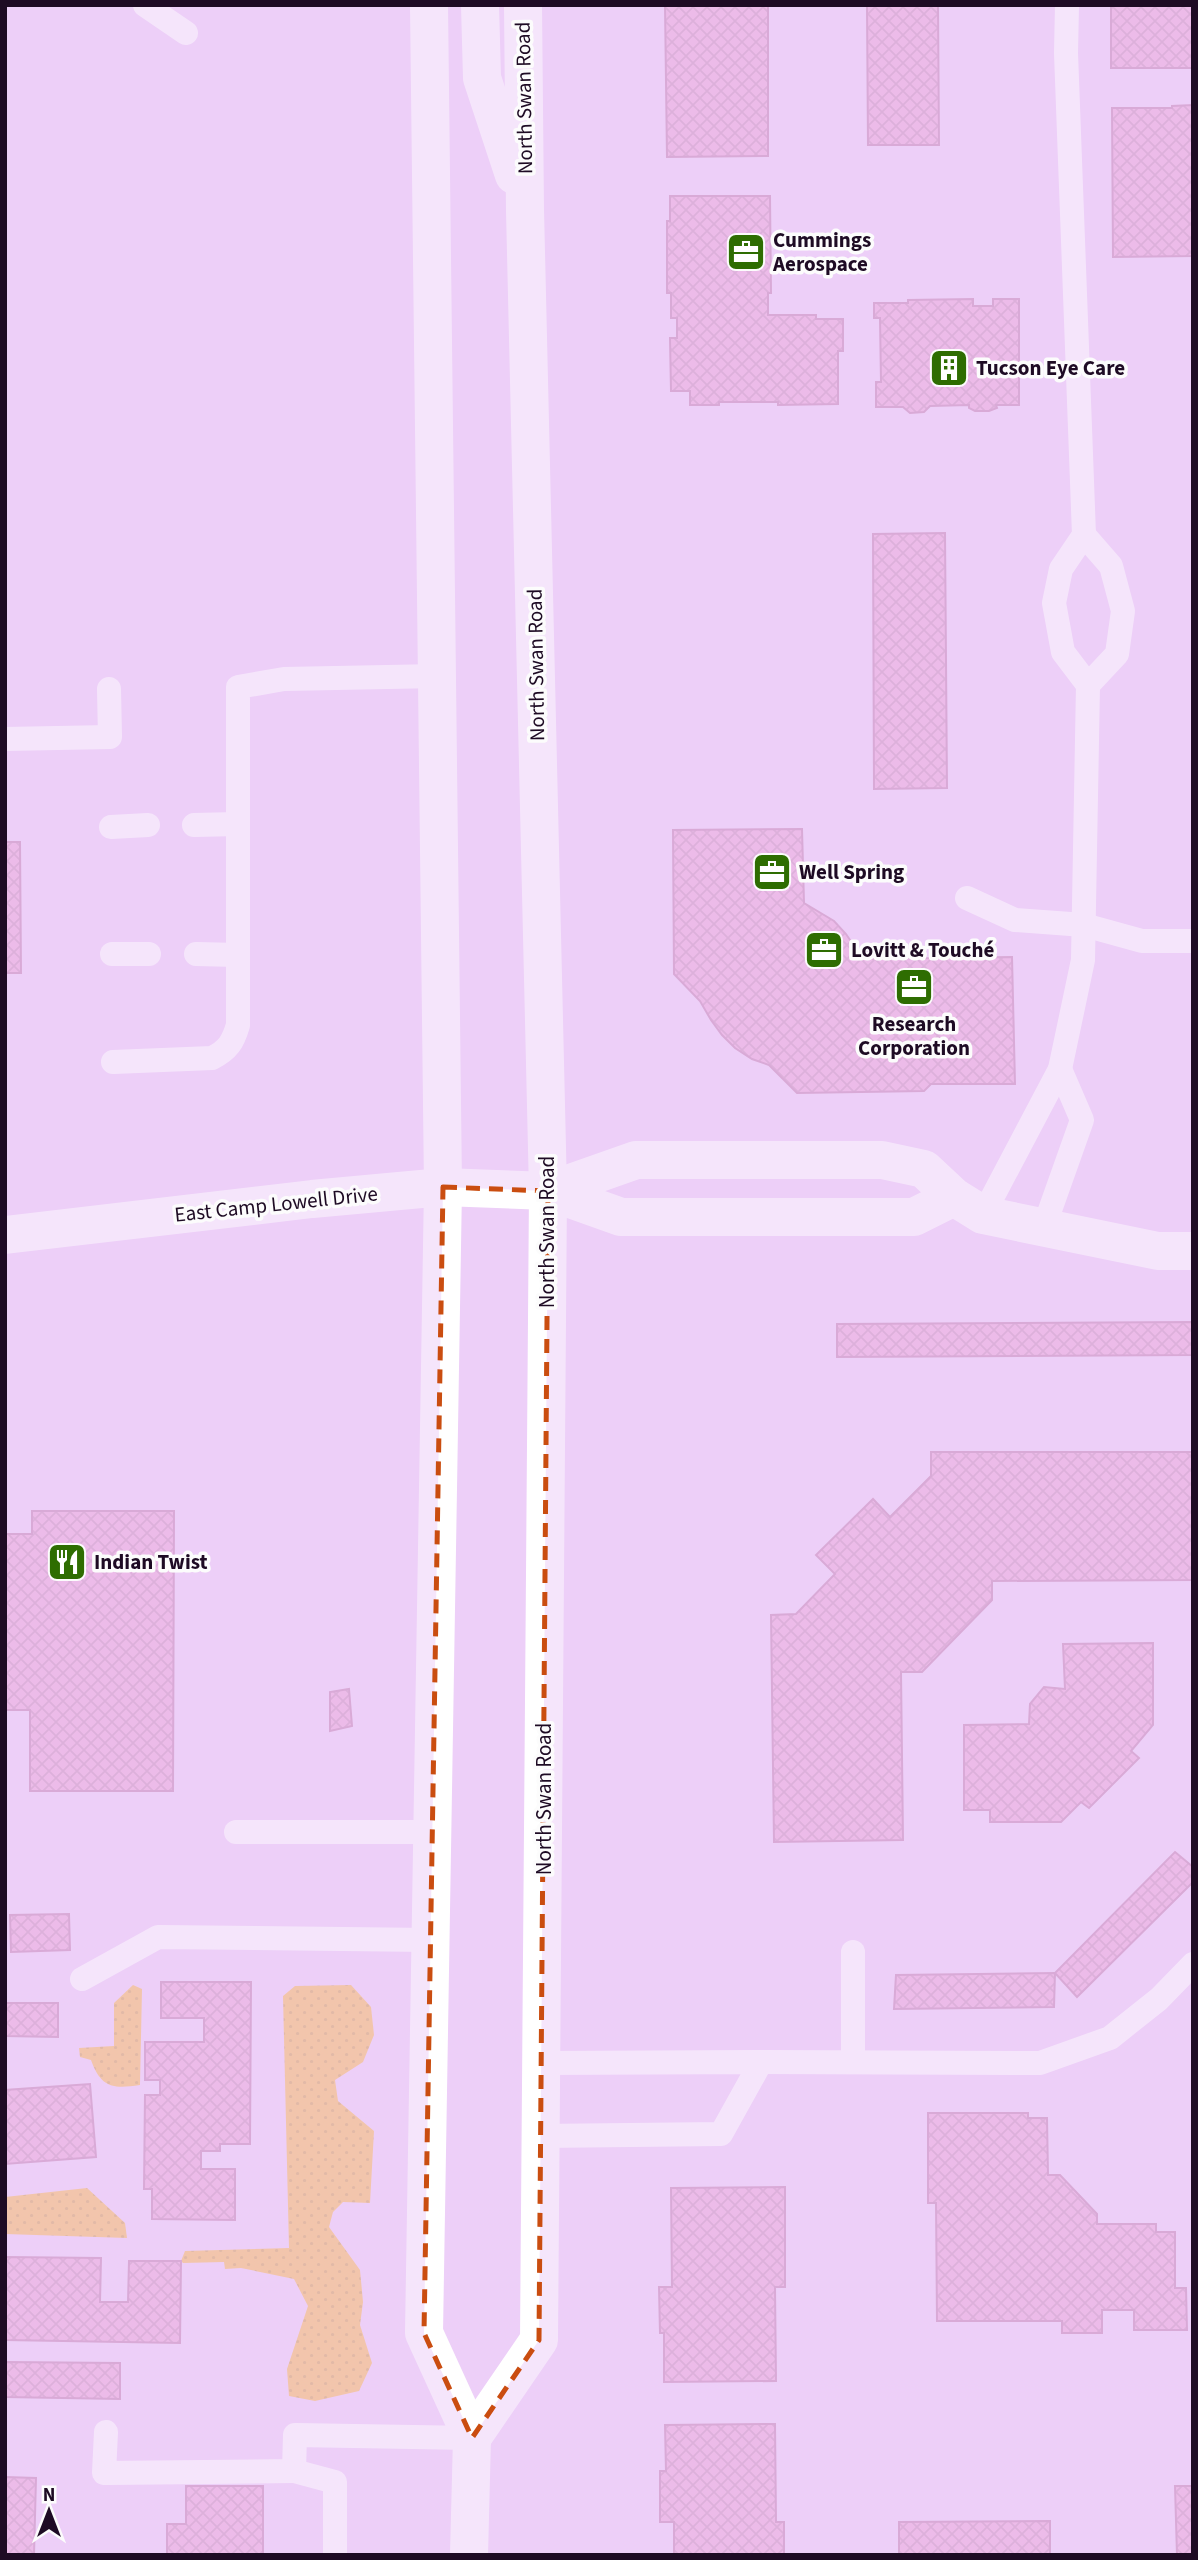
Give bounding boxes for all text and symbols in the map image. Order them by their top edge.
street label: North Swan Road [508,22,540,174]
place label: Cummings Aerospace [772,225,871,279]
office icon: Cummings Aerospace [725,231,767,273]
building icon: Tucson Eye Care [928,347,970,389]
place label: Tucson Eye Care [976,353,1125,383]
street label: North Swan Road [520,589,552,741]
office icon: Well Spring [751,851,793,893]
place label: Well Spring [799,857,904,887]
office icon: Lovitt & Touché [803,929,845,971]
place label: Lovitt & Touché [851,935,994,965]
office icon: Research Corporation [893,966,935,1008]
place label: Research Corporation [858,1009,970,1063]
street label: North Swan Road [532,1156,562,1308]
street label: East Camp Lowell Drive [173,1178,379,1230]
restaurant icon: Indian Twist [46,1541,88,1583]
place label: Indian Twist [94,1547,208,1577]
street label: North Swan Road [529,1723,559,1875]
north arrow [14,2476,84,2546]
text: N [43,2482,55,2509]

